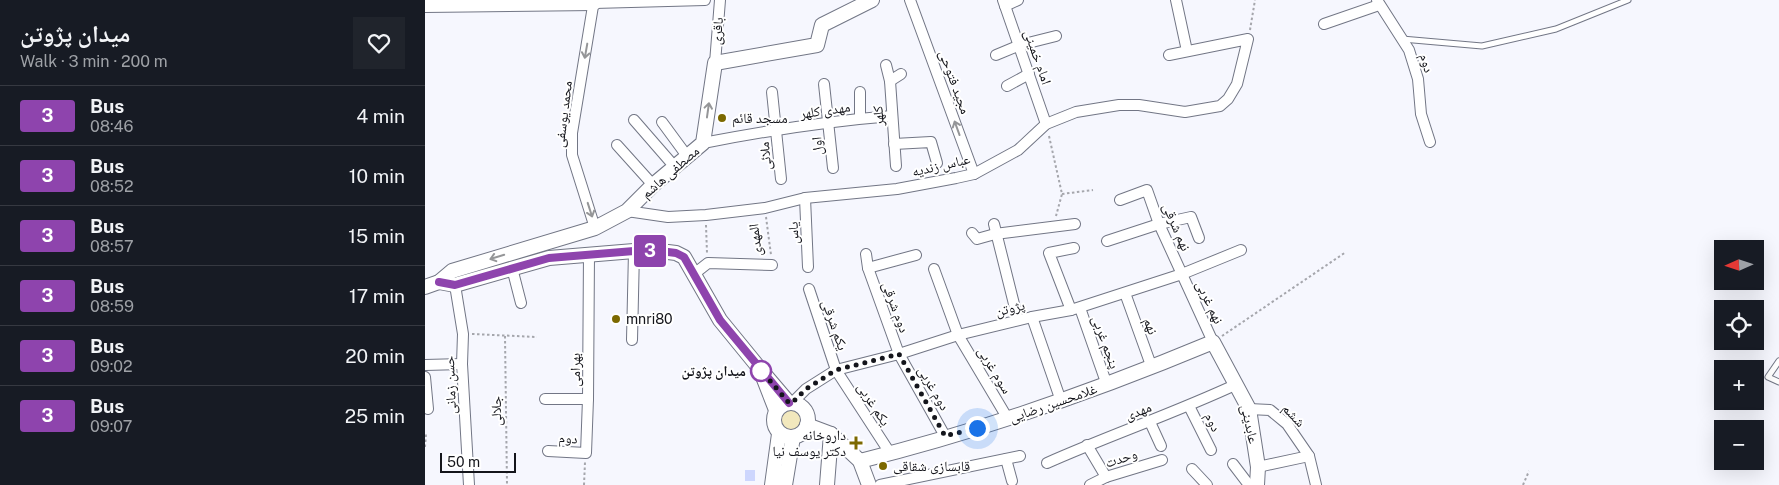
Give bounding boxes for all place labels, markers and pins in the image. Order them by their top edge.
place label: مسجد قائم [732,110,788,128]
marker: مسجد قائم [716,112,728,124]
place label: mnri80 [626,311,673,327]
marker: mnri80 [610,313,622,325]
marker: میدان پژوتن [750,360,772,382]
place label: میدان پژوتن [681,363,746,380]
place label: داروخانه دکتر یوسف نیا [772,427,846,460]
marker: داروخانه دکتر یوسف نیا [850,437,862,449]
place label: قابسازی شقاقی [893,458,970,475]
marker: قابسازی شقاقی [877,460,889,472]

